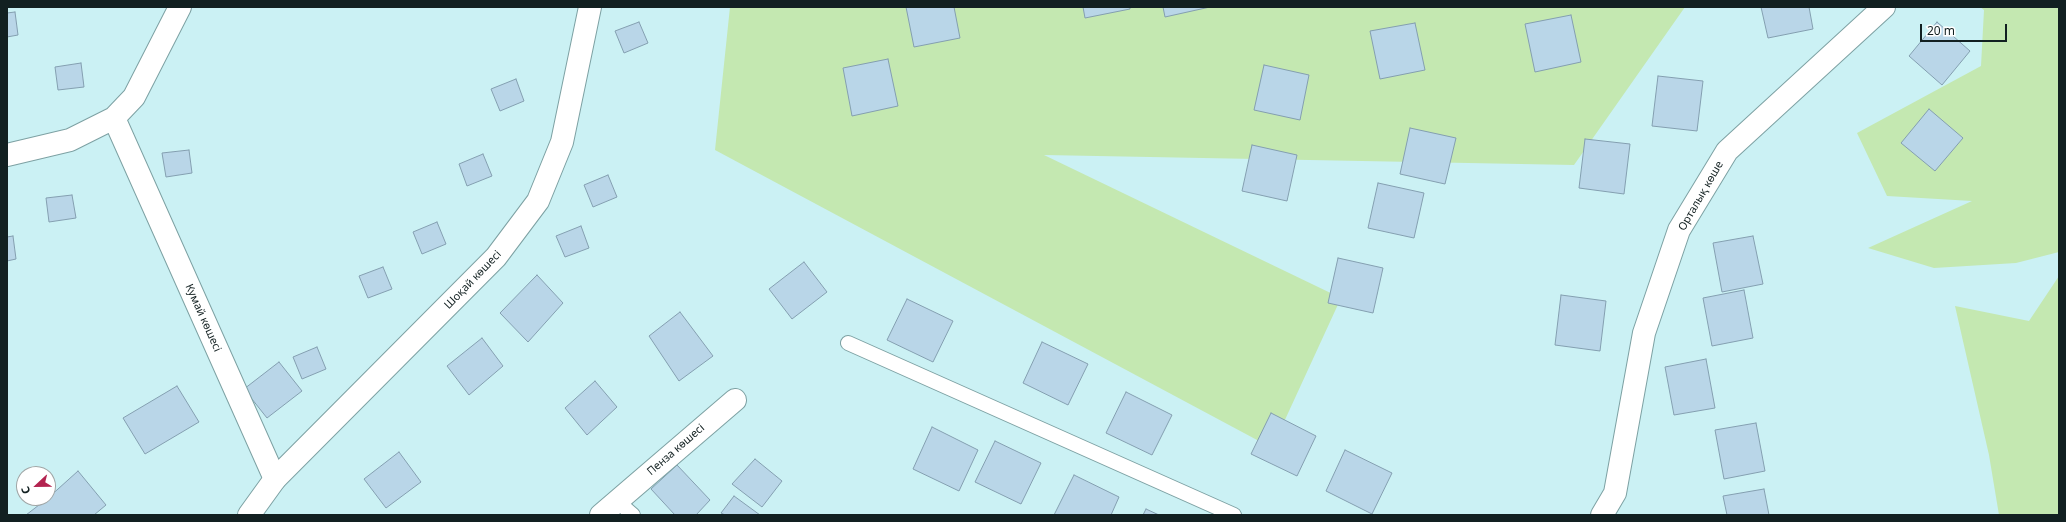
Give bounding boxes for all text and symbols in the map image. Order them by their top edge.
scale bar [1922,16,2009,42]
text: 20 m [1927,22,1955,39]
street label: Орталық көше [1676,159,1726,233]
street label: Шоқай көшесі [442,248,504,312]
street label: Кумай көшесі [182,282,224,354]
street label: Пенза көшесі [645,422,707,478]
north arrow [16,466,56,506]
text: С [17,484,34,496]

